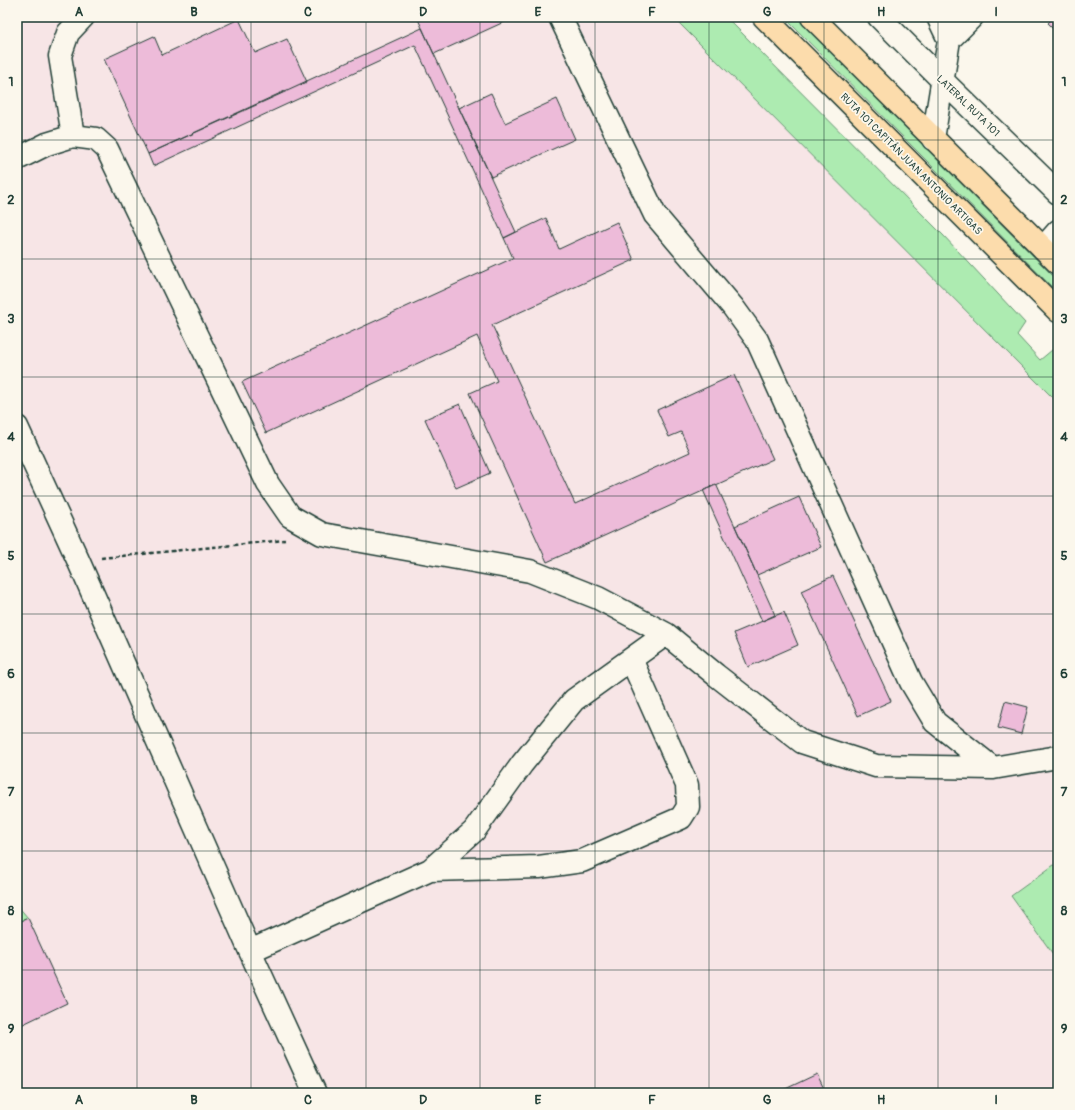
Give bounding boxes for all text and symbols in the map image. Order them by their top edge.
text: A [75,4,84,20]
text: B [190,4,198,20]
text: C [304,4,312,20]
text: D [419,4,427,20]
text: E [535,4,542,20]
text: F [648,4,656,20]
text: G [763,4,772,20]
text: H [877,4,885,20]
text: I [994,4,998,20]
street label: LATERAL RUTA 101 [934,73,1002,139]
text: 1 [8,74,14,90]
text: 1 [1061,74,1067,90]
street label: RUTA 101 CAPITÁN JUAN ANTONIO ARTIGAS [838,90,985,237]
text: 2 [7,192,15,208]
text: 2 [1060,192,1068,208]
text: 3 [7,311,15,327]
text: 3 [1060,311,1068,327]
text: 4 [7,429,15,445]
text: 4 [1060,429,1068,445]
text: 5 [7,548,15,564]
text: 5 [1060,548,1068,564]
text: 6 [7,666,15,682]
text: 6 [1060,666,1068,682]
text: 7 [8,784,15,800]
text: 7 [1061,784,1068,800]
text: 8 [8,903,15,919]
text: 8 [1061,903,1068,919]
text: 9 [8,1021,15,1037]
text: 9 [1061,1021,1068,1037]
text: A [75,1092,84,1108]
text: B [190,1092,198,1108]
text: C [304,1092,312,1108]
text: D [419,1092,427,1108]
text: E [535,1092,542,1108]
text: F [648,1092,656,1108]
text: G [763,1092,772,1108]
text: H [877,1092,885,1108]
text: I [994,1092,998,1108]

